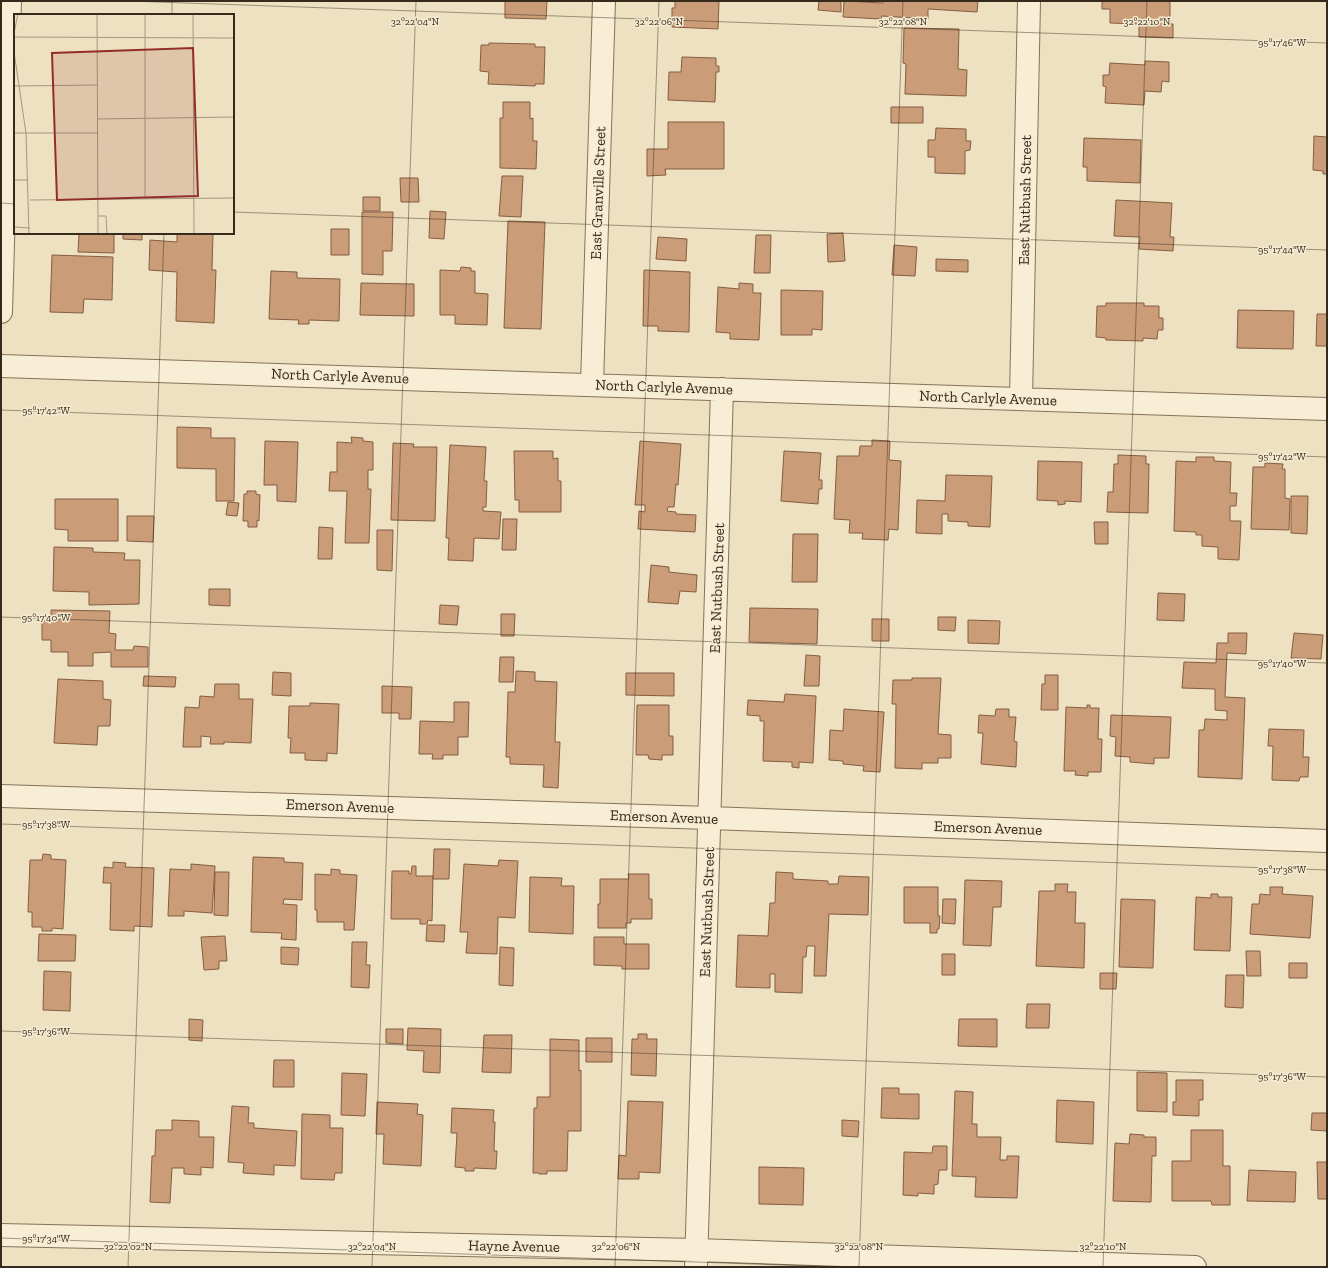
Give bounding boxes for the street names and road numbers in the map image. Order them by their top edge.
street label: East Granville Street [587,126,609,260]
street label: East Nutbush Street [1015,134,1035,265]
street label: North Carlyle Avenue [271,365,409,387]
street label: North Carlyle Avenue [595,376,733,398]
street label: North Carlyle Avenue [919,387,1057,409]
street label: East Nutbush Street [706,522,728,654]
street label: Emerson Avenue [285,795,395,817]
street label: Emerson Avenue [609,806,719,828]
street label: Emerson Avenue [933,817,1043,839]
street label: East Nutbush Street [696,846,718,978]
street label: Hayne Avenue [468,1236,560,1256]

